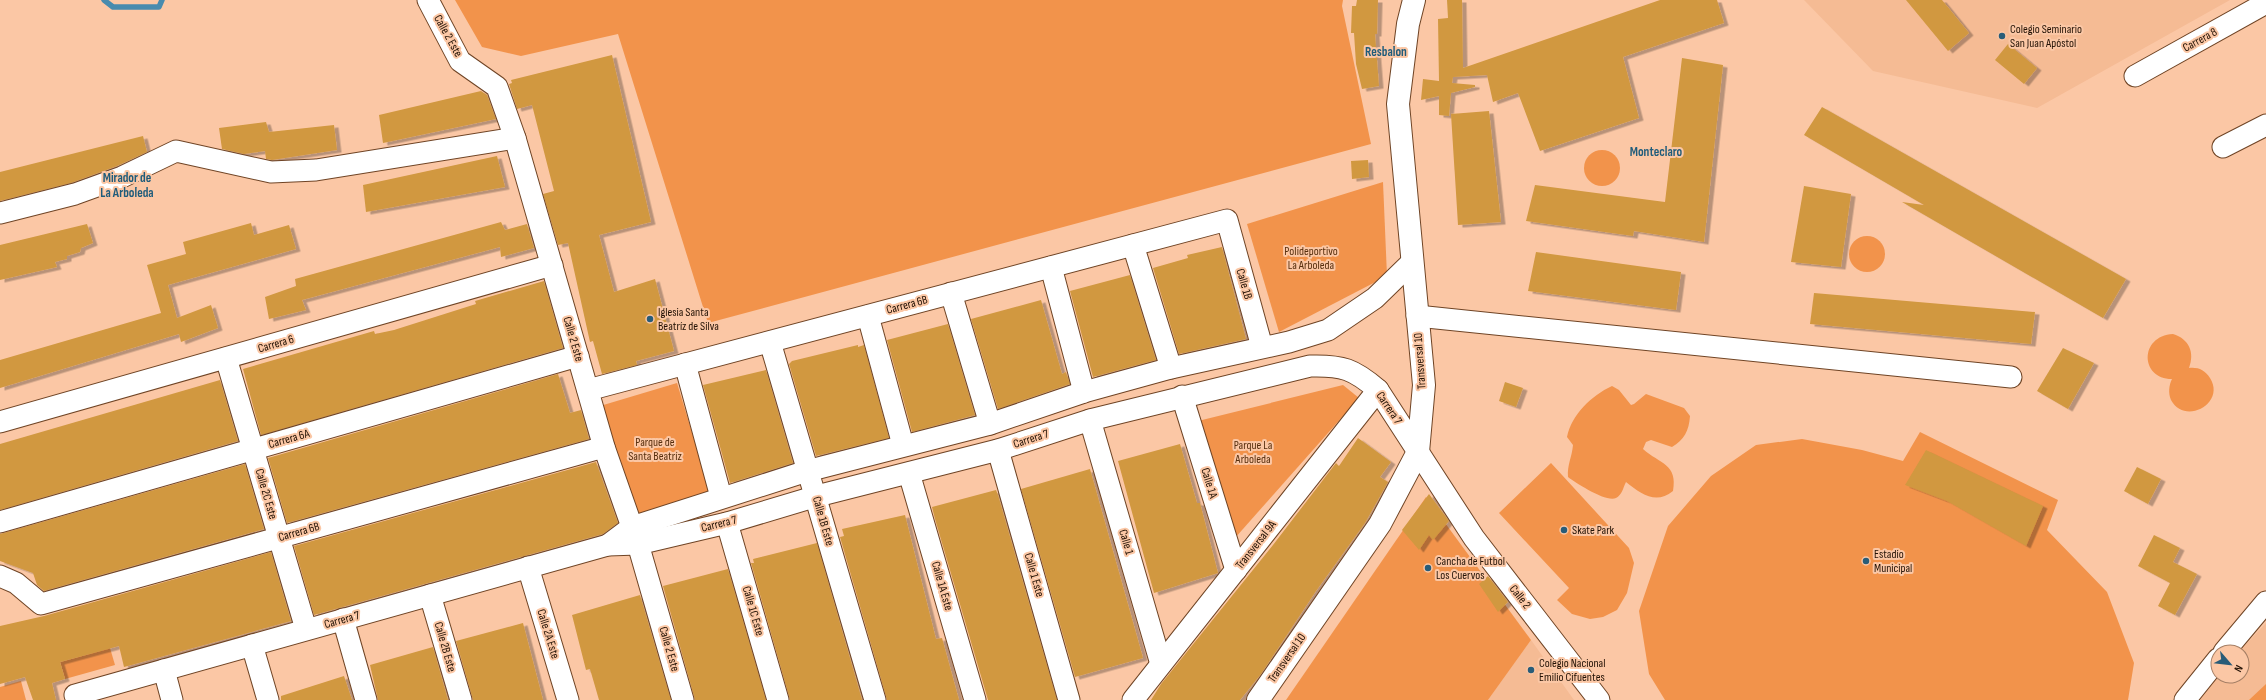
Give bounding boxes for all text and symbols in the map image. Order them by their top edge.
street label: Calle 2 Este [430,12,466,60]
place label: Colegio Seminario San Juan Apóstol [2010,22,2082,51]
street label: Carrera 8 [2180,25,2220,55]
marker: Colegio Seminario San Juan Apóstol [1997,31,2007,41]
district label: Resbalon [1365,44,1407,60]
district label: Monteclaro [1630,144,1683,160]
district label: Mirador de La Arboleda [100,170,154,201]
park label: Polideportivo La Arboleda [1284,244,1338,273]
street label: Calle 1B [1233,267,1255,301]
street label: Carrera 6B [885,292,929,318]
place label: Iglesia Santa Beatríz de Silva [658,305,719,334]
marker: Iglesia Santa Beatríz de Silva [645,314,655,324]
street label: Calle 2 Este [559,315,587,363]
street label: Carrera 6 [256,332,296,356]
street label: Transversal 10 [1411,332,1429,390]
street label: Carrera 7 [1373,389,1405,427]
street label: Carrera 6A [267,426,312,452]
street label: Carrera 7 [1011,426,1051,452]
park label: Parque de Santa Beatríz [628,435,682,464]
park label: Parque La Arboleda [1234,438,1273,467]
street label: Calle 1A [1197,466,1221,501]
street label: Calle 2C Este [252,467,280,521]
street label: Calle 1B Este [809,495,837,548]
street label: Carrera 7 [700,512,739,536]
street label: Transversal 9A [1232,517,1280,572]
street label: Carrera 6B [277,519,321,545]
place label: Skate Park [1572,523,1615,538]
marker: Skate Park [1559,525,1569,535]
street label: Calle 1 [1115,528,1137,557]
place label: Estadio Municipal [1874,547,1912,576]
street label: Calle 1 Este [1021,551,1047,599]
place label: Cancha de Futbol Los Cuervos [1436,554,1505,583]
marker: Estadio Municipal [1861,556,1871,566]
street label: Calle 1A Este [928,560,956,613]
marker: Cancha de Futbol Los Cuervos [1423,563,1433,573]
street label: Calle 2 [1506,582,1534,612]
street label: Calle 1C Este [739,584,767,638]
street label: Calle 2A Este [533,607,563,661]
street label: Carrera 7 [322,608,362,632]
street label: Calle 2B Este [431,620,459,674]
street label: Calle 2 Este [655,625,683,673]
street label: Transversal 10 [1265,631,1309,685]
north arrow [2210,644,2250,684]
place label: Colegio Nacional Emilio Cifuentes [1539,656,1605,685]
text: N [2231,663,2246,674]
marker: Colegio Nacional Emilio Cifuentes [1526,665,1536,675]

